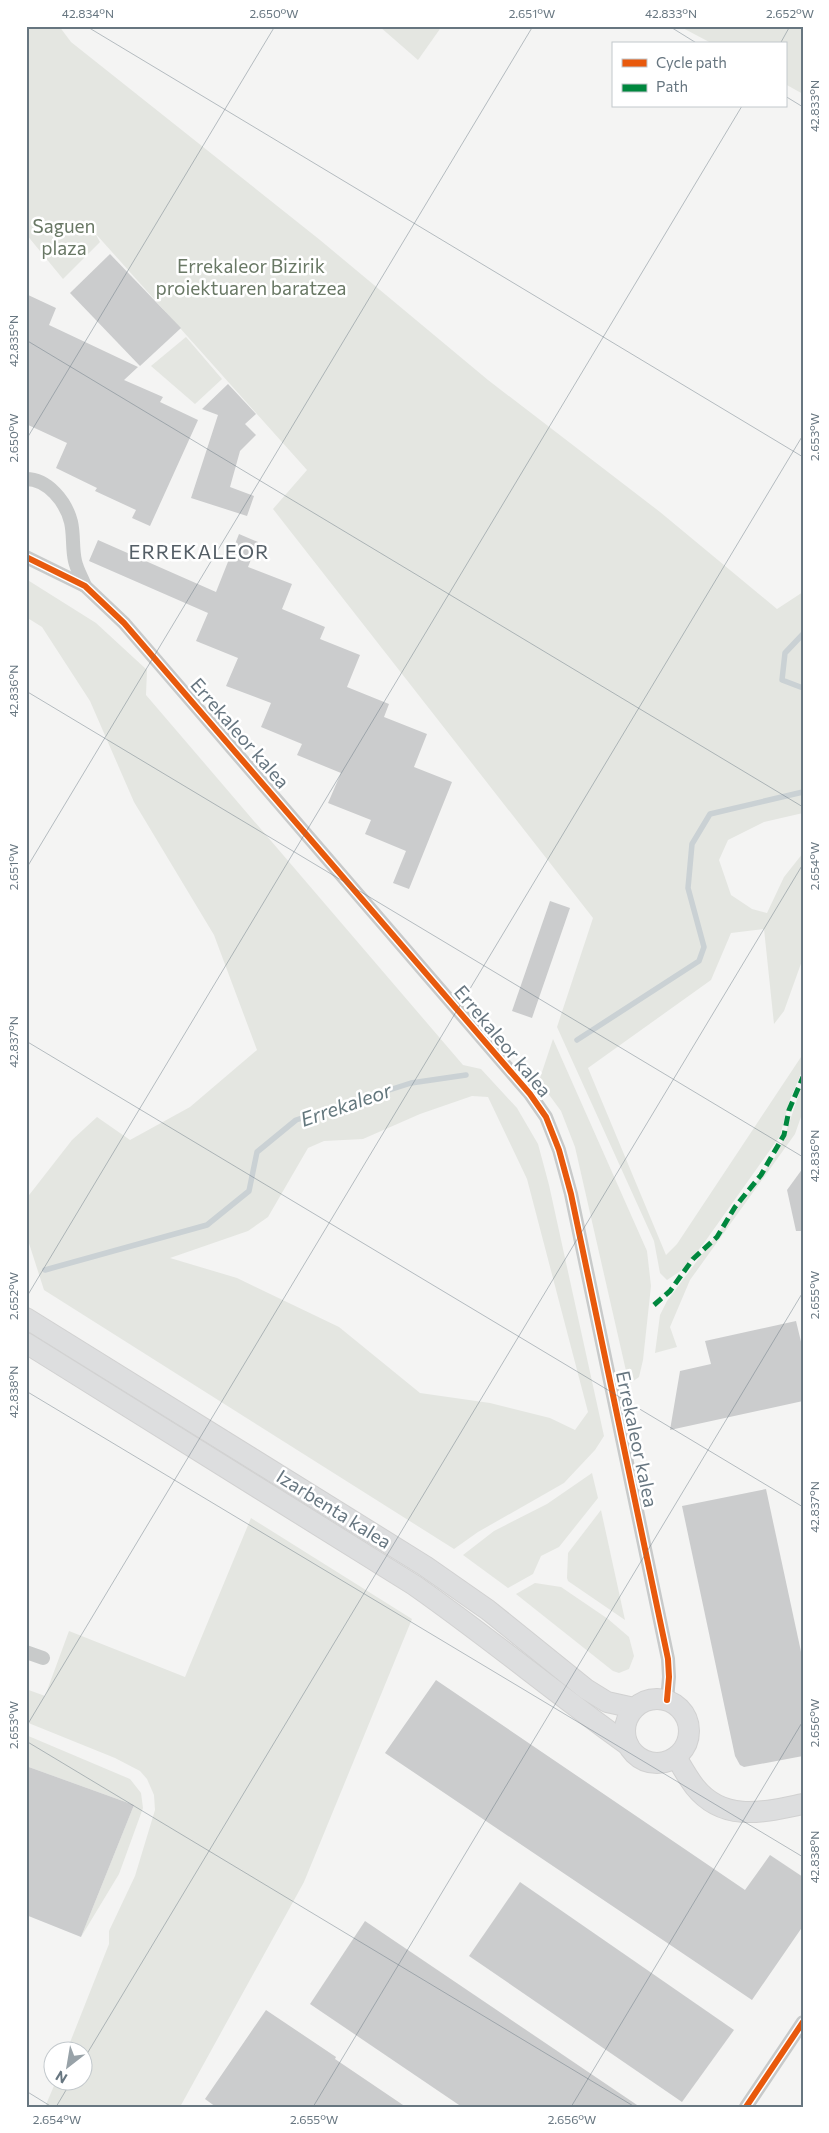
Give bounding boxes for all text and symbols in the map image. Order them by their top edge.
text: 42.834°N [62,6,114,20]
text: 2.650°W [249,6,299,20]
text: 2.651°W [509,6,555,20]
text: 42.833°N [645,6,697,20]
text: 2.652°W [766,6,814,20]
legend [612,42,786,108]
text: Cycle path [656,53,727,71]
text: Path [656,77,688,95]
text: 42.833°N [807,80,821,132]
park label: Saguen plaza [33,214,95,259]
park label: Errekaleor Bizirik proiektuaren baratzea [156,254,346,299]
text: 42.835°N [6,315,20,367]
text: 2.650°W [6,413,20,463]
text: 2.653°W [807,413,821,461]
district label: ERREKALEOR [129,539,269,563]
text: 42.836°N [6,665,20,717]
street label: Errekaleor kalea [186,673,295,793]
text: 2.654°W [807,842,821,890]
text: 2.651°W [6,844,20,890]
street label: Errekaleor kalea [450,980,557,1101]
text: 42.837°N [6,1016,20,1068]
water label: Errekaleor [297,1077,395,1131]
text: 42.836°N [807,1130,821,1182]
text: 2.655°W [807,1271,821,1319]
text: 2.652°W [6,1272,20,1320]
text: 42.838°N [6,1366,20,1418]
street label: Errekaleor kalea [612,1369,663,1509]
street label: Izarbenta kalea [273,1464,396,1553]
text: 42.837°N [807,1481,821,1533]
text: 2.656°W [807,1699,821,1747]
text: 2.653°W [6,1701,20,1749]
text: 42.838°N [807,1831,821,1883]
north arrow [42,2040,92,2090]
text: N [52,2068,70,2088]
text: 2.654°W [33,2112,81,2126]
text: 2.655°W [290,2112,338,2126]
text: 2.656°W [548,2112,596,2126]

